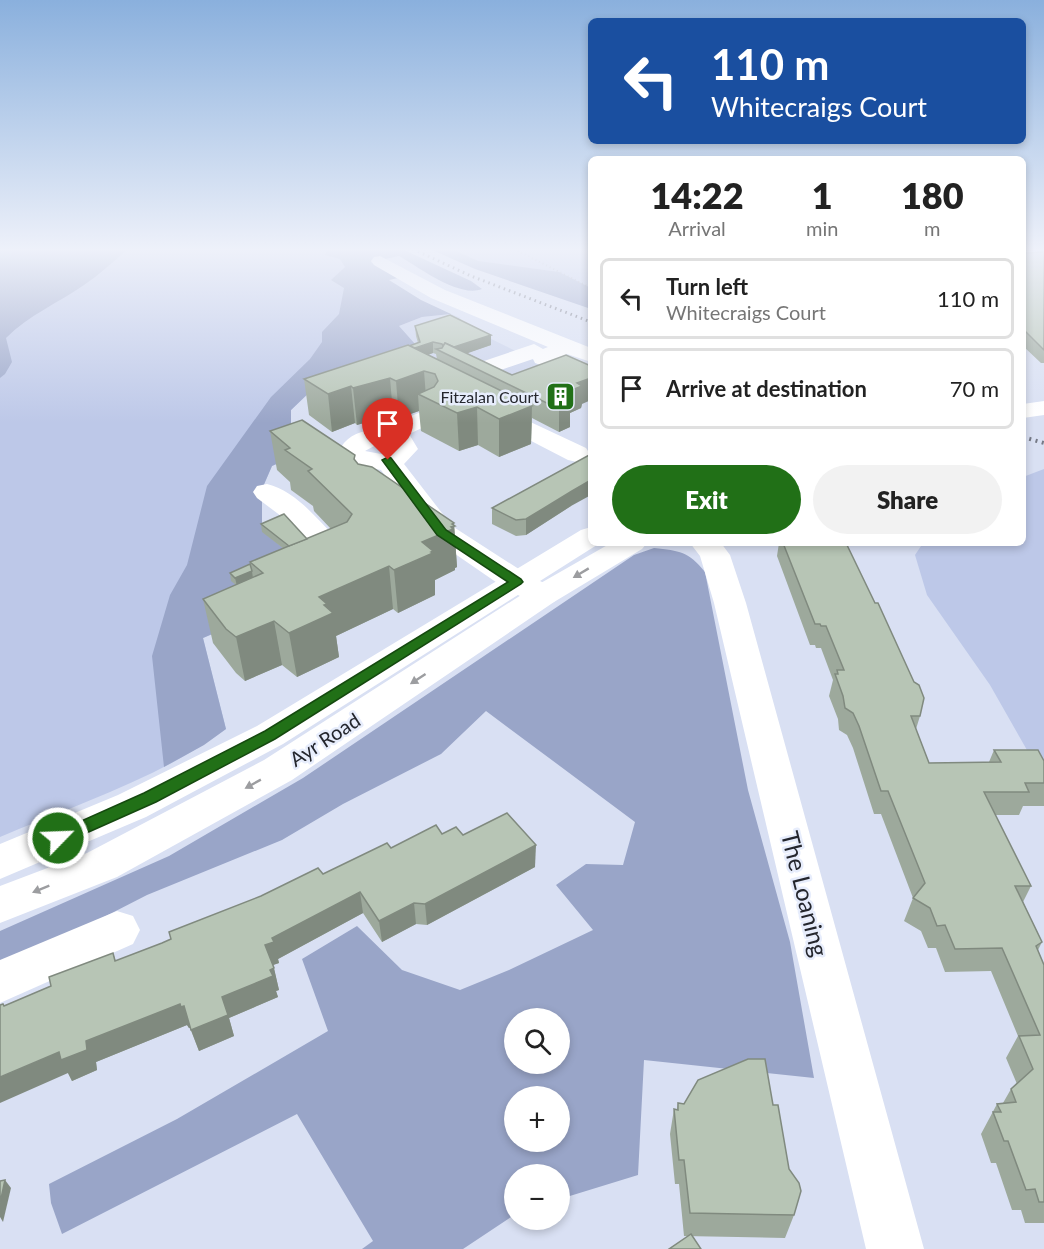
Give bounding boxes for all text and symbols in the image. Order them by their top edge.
text: 110 m [711,39,829,89]
icon: left [612,42,690,120]
text: Whitecraigs Court [711,90,927,123]
text: 14:22 [650,173,744,217]
text: 1 [812,173,833,217]
text: 180 [901,173,964,217]
text: Arrival [668,216,726,240]
text: min [806,216,838,240]
text: m [924,216,940,240]
text: Turn left [666,273,748,300]
icon: left [615,282,648,315]
text: 110 m [937,285,999,312]
text: Whitecraigs Court [666,300,826,324]
icon: arrive [615,372,648,405]
text: Arrive at destination [666,375,867,402]
text: 70 m [950,375,999,402]
building icon: Fitzalan Court [544,381,576,413]
place label: Fitzalan Court [440,387,539,406]
pin [362,398,413,460]
icon: arrive [371,407,404,440]
button: Exit [612,465,801,534]
button: Share [813,465,1002,534]
one-way arrow [573,567,589,578]
one-way arrow [410,673,426,684]
street label: Ayr Road [285,707,364,771]
one-way arrow [245,779,262,789]
position arrow [26,806,90,870]
street label: The Loaning [776,828,835,959]
one-way arrow [32,884,50,894]
map controls [504,1008,570,1230]
button: search [504,1008,570,1074]
button: + [504,1086,570,1152]
button: − [504,1164,570,1230]

